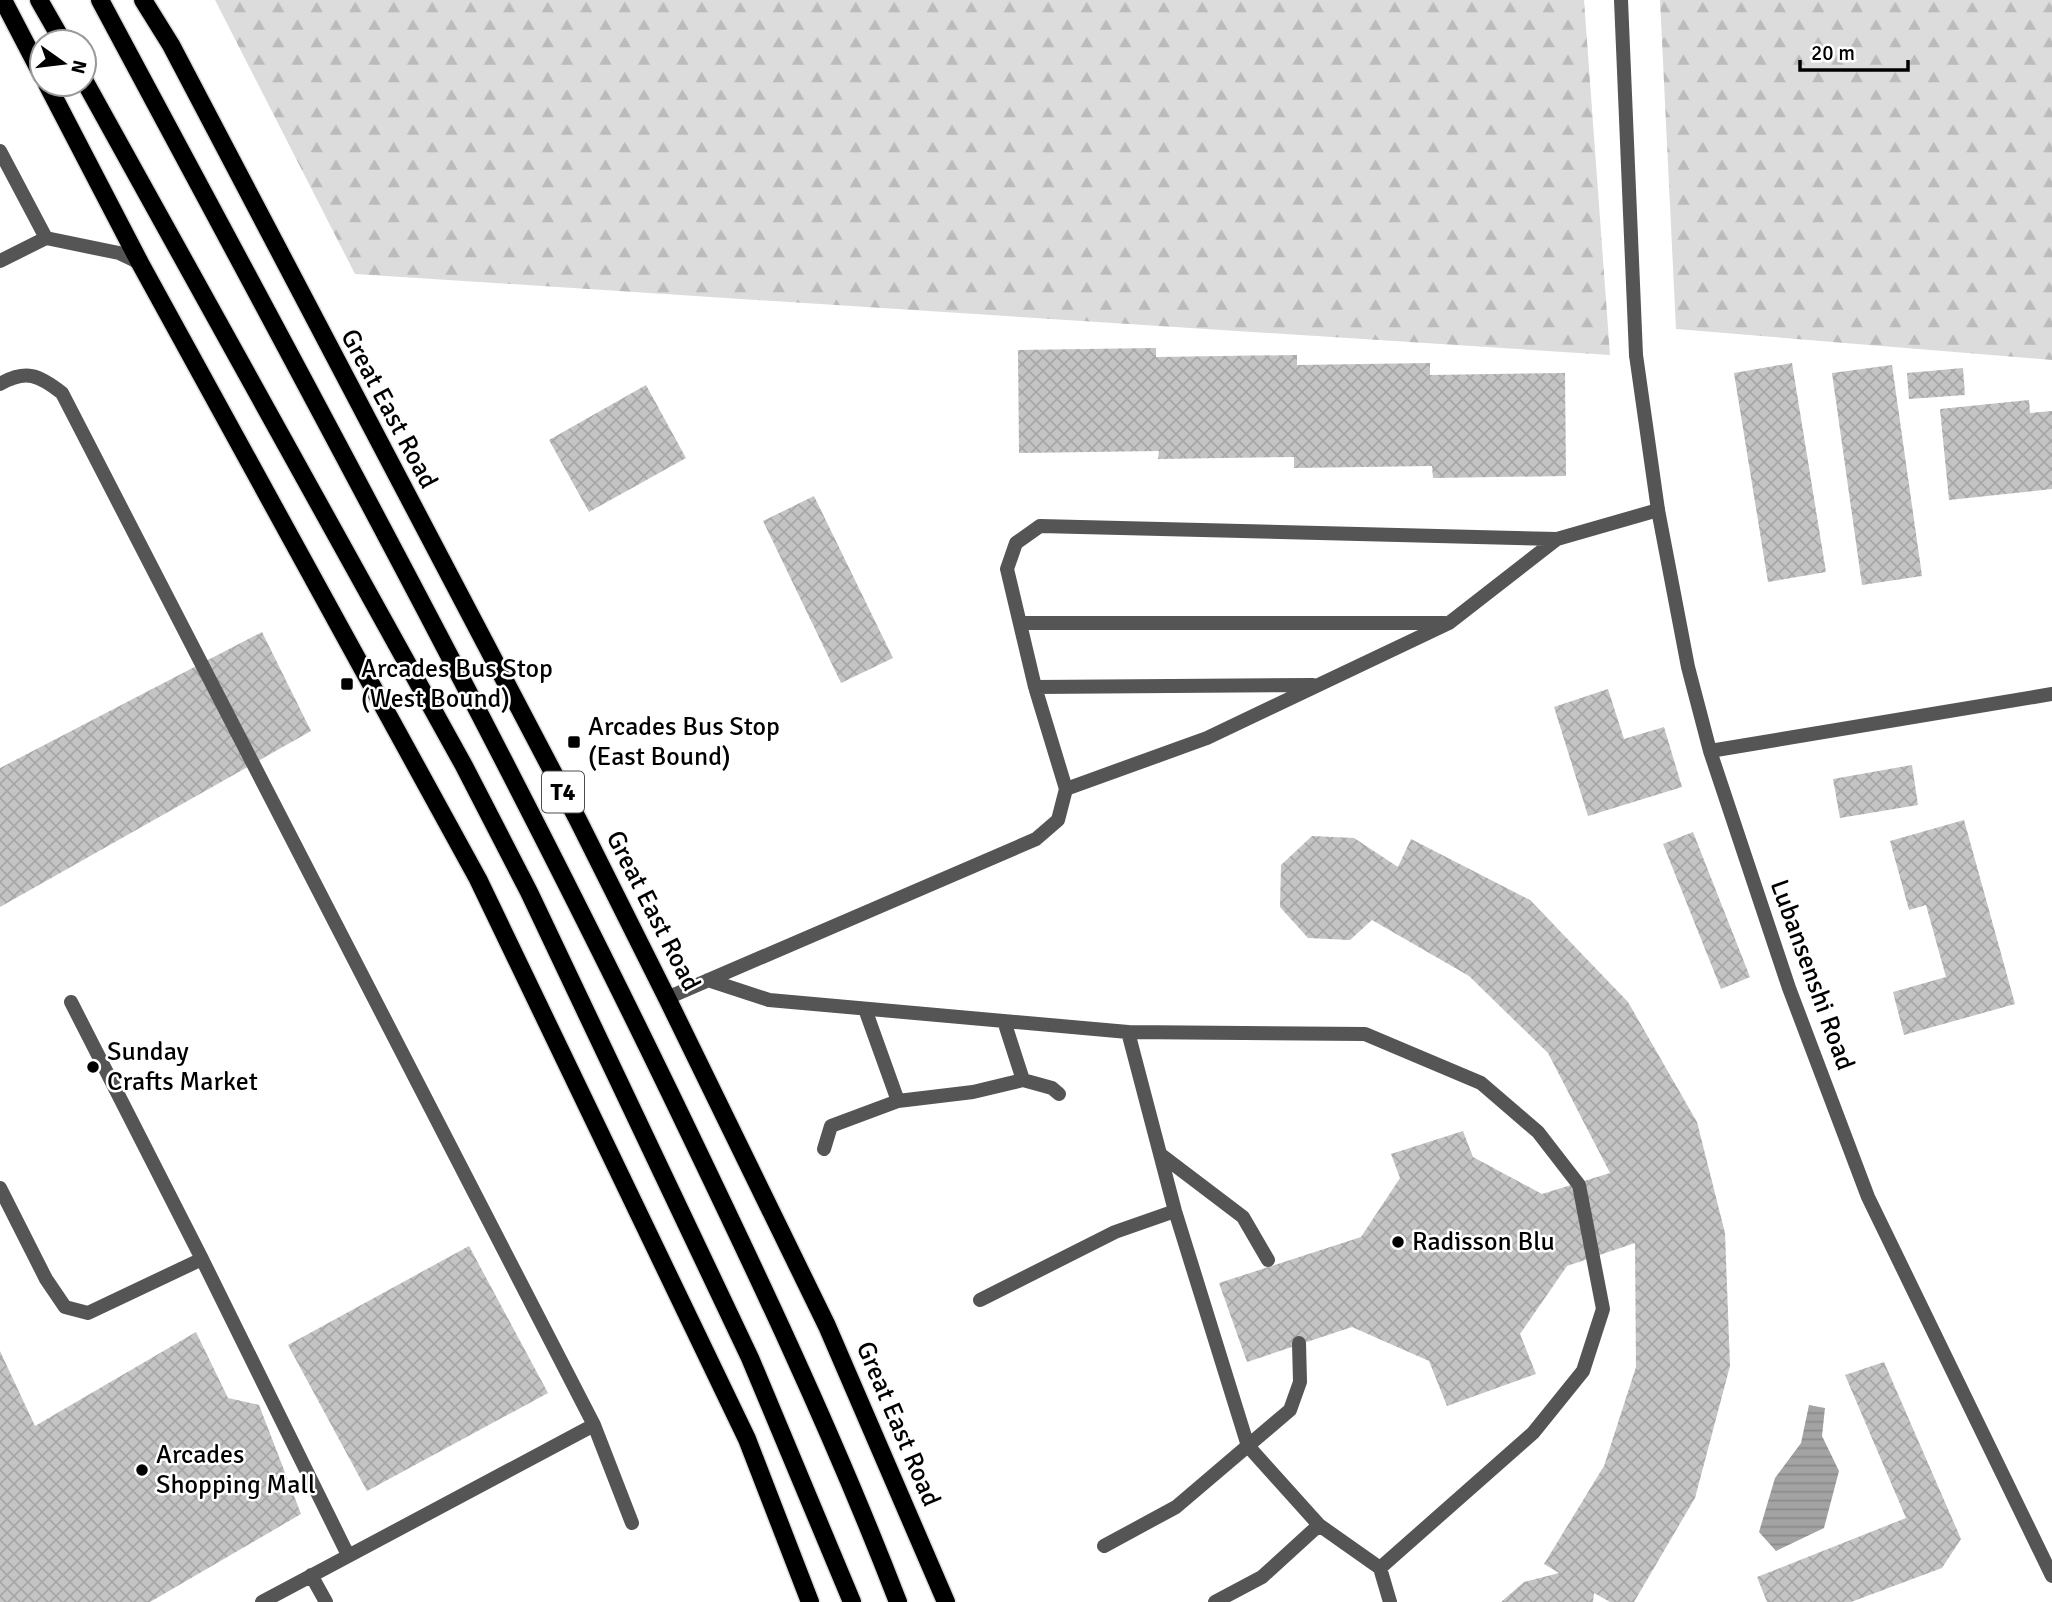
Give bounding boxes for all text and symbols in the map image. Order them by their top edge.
north arrow [28,28,98,98]
scale bar [1800,28,1909,72]
text: 20 m [1811,40,1855,66]
text: N [65,58,92,76]
street label: Great East Road [334,324,444,494]
place label: Arcades Bus Stop (West Bound) [361,653,553,715]
marker: Arcades Bus Stop (West Bound) [339,676,355,692]
place label: Arcades Bus Stop (East Bound) [588,711,780,773]
marker: Arcades Bus Stop (East Bound) [566,734,582,750]
road number: T4 [542,772,584,812]
street label: Great East Road [599,825,707,997]
street label: Lubansenshi Road [1763,875,1861,1075]
place label: Sunday Crafts Market [107,1036,258,1098]
marker: Sunday Crafts Market [85,1059,101,1075]
place label: Radisson Blu [1412,1226,1555,1258]
marker: Radisson Blu [1390,1234,1406,1250]
street label: Great East Road [849,1337,947,1511]
place label: Arcades Shopping Mall [156,1439,316,1501]
marker: Arcades Shopping Mall [134,1462,150,1478]

